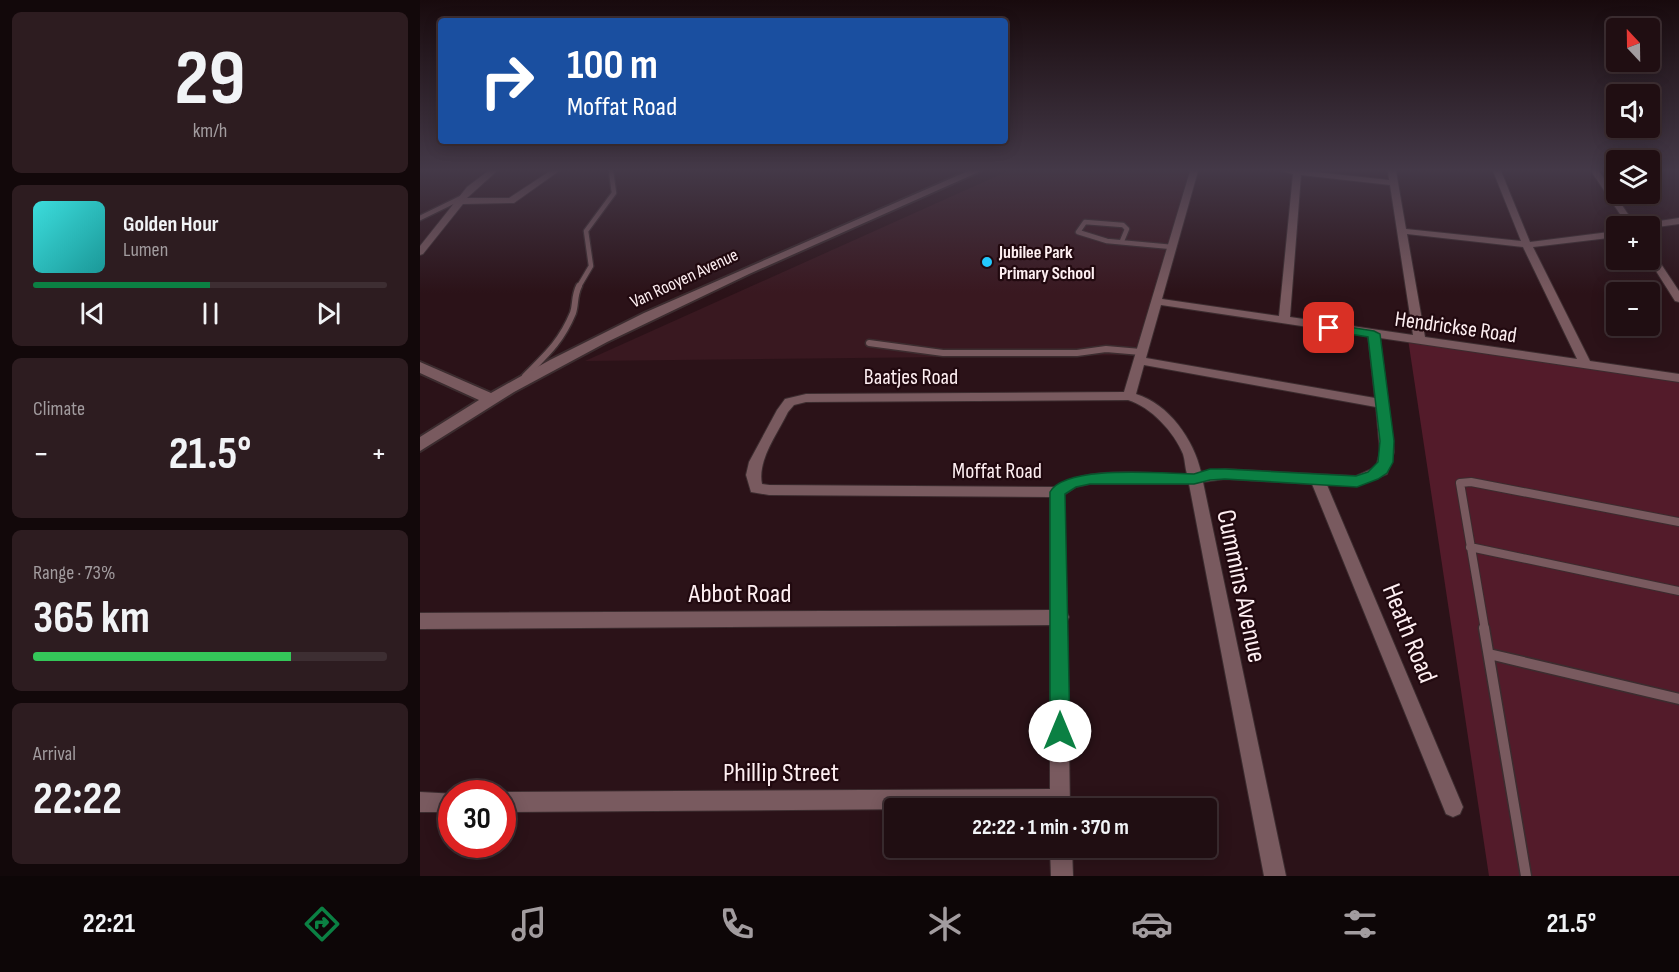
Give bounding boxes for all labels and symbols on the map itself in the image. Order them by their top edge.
north arrow [1606,18,1660,72]
place label: Jubilee Park Primary School [998,242,1095,284]
street label: Van Rooyen Avenue [627,244,741,313]
marker: Jubilee Park Primary School [980,255,994,269]
pin [1303,302,1354,353]
street label: Hendrickse Road [1393,306,1518,349]
street label: Baatjes Road [864,364,958,391]
street label: Moffat Road [952,458,1042,485]
street label: Cummins Avenue [1209,507,1273,666]
street label: Abbot Road [687,578,792,610]
street label: Heath Road [1375,579,1443,688]
position arrow [1028,699,1092,763]
street label: Phillip Street [723,757,839,789]
speed limit sign: 30 [438,780,516,858]

